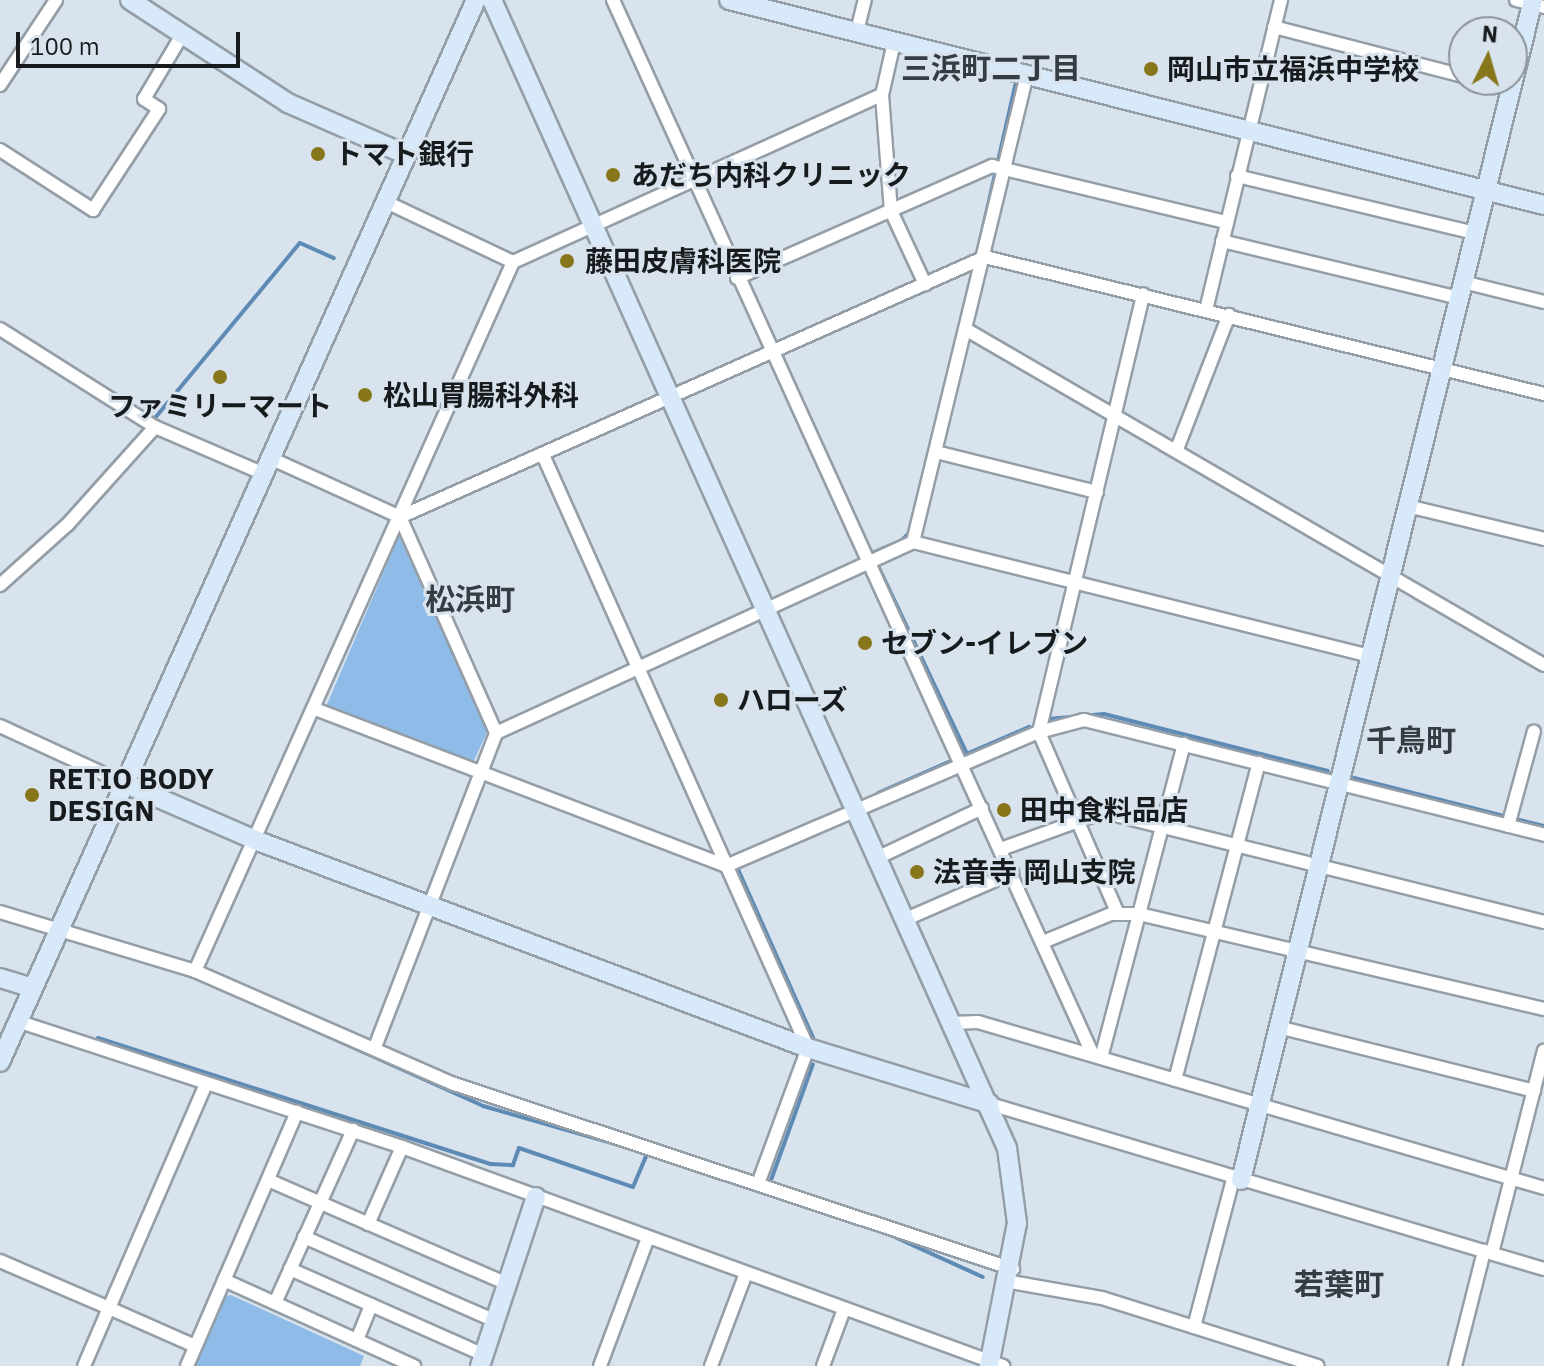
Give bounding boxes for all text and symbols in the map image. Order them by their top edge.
scale bar [20,16,244,66]
north arrow [1448,16,1528,96]
text: N [1481,18,1499,49]
text: 100 m [30,30,100,62]
district label: 三浜町二丁目 [901,50,1081,86]
place label: 岡山市立福浜中学校 [1167,52,1419,86]
marker: 岡山市立福浜中学校 [1142,60,1160,78]
place label: トマト銀行 [334,137,474,171]
marker: トマト銀行 [309,145,327,163]
place label: あだち内科クリニック [631,158,911,192]
marker: あだち内科クリニック [602,164,624,186]
place label: 藤田皮膚科医院 [585,244,781,278]
marker: 藤田皮膚科医院 [556,250,578,272]
marker: ファミリーマート [211,368,229,386]
place label: 松山胃腸科外科 [383,378,579,412]
marker: 松山胃腸科外科 [354,384,376,406]
place label: ファミリーマート [108,389,332,423]
district label: 松浜町 [425,581,515,617]
place label: セブン-イレブン [881,626,1088,660]
marker: セブン-イレブン [856,634,874,652]
place label: ハローズ [737,683,849,717]
marker: ハローズ [712,691,730,709]
district label: 千鳥町 [1366,722,1456,758]
place label: RETIO BODY DESIGN [48,762,214,828]
marker: RETIO BODY DESIGN [23,786,41,804]
place label: 田中食料品店 [1020,793,1188,827]
marker: 田中食料品店 [995,801,1013,819]
place label: 法音寺 岡山支院 [933,855,1136,889]
marker: 法音寺 岡山支院 [908,863,926,881]
district label: 若葉町 [1294,1266,1384,1302]

